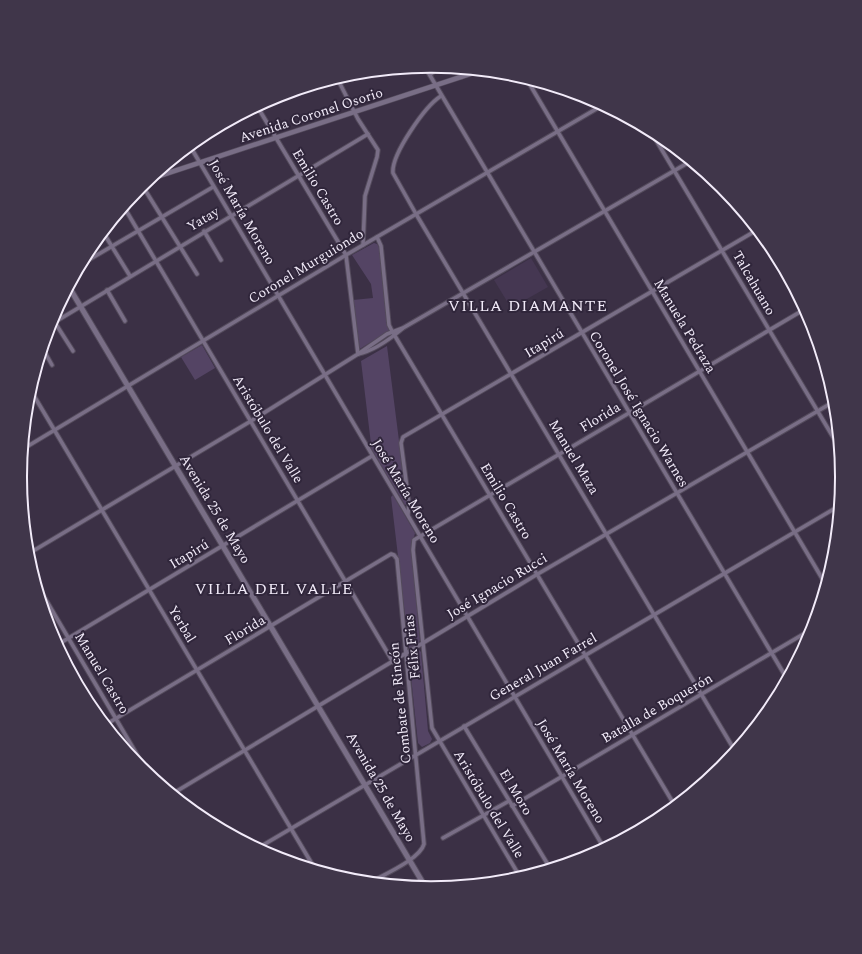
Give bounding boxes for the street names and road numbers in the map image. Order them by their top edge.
street label: Avenida Coronel Osorio [236,82,386,148]
street label: Emilio Castro [287,145,349,229]
street label: José María Moreno [203,155,281,269]
street label: Yatay [183,200,224,237]
street label: Coronel Murguiondo [244,223,368,309]
street label: Talcahuano [727,247,781,319]
street label: Manuela Pedraza [649,275,722,377]
street label: Itapirú [520,323,568,363]
street label: Coronel José Ignacio Warnes [584,327,694,491]
street label: Aristóbulo del Valle [227,371,309,487]
street label: Florida [575,396,625,437]
street label: Manuel Maza [543,415,605,499]
street label: José María Moreno [366,435,446,547]
street label: Avenida 25 de Mayo [174,450,256,568]
street label: Emilio Castro [475,459,537,543]
street label: Itapirú [165,534,213,574]
street label: José Ignacio Rucci [443,548,551,624]
street label: Yerbal [163,601,201,647]
street label: Florida [220,609,270,650]
street label: Félix Frias [398,614,426,680]
street label: Manuel Castro [69,628,135,718]
street label: General Juan Farrel [485,628,601,706]
street label: Combate de Rincón [383,641,417,765]
street label: Batalla de Boquerón [598,668,716,748]
street label: José María Moreno [531,715,611,827]
street label: Avenida 25 de Mayo [341,728,421,846]
street label: Aristóbulo del Valle [448,746,530,862]
street label: El Moro [494,765,538,819]

